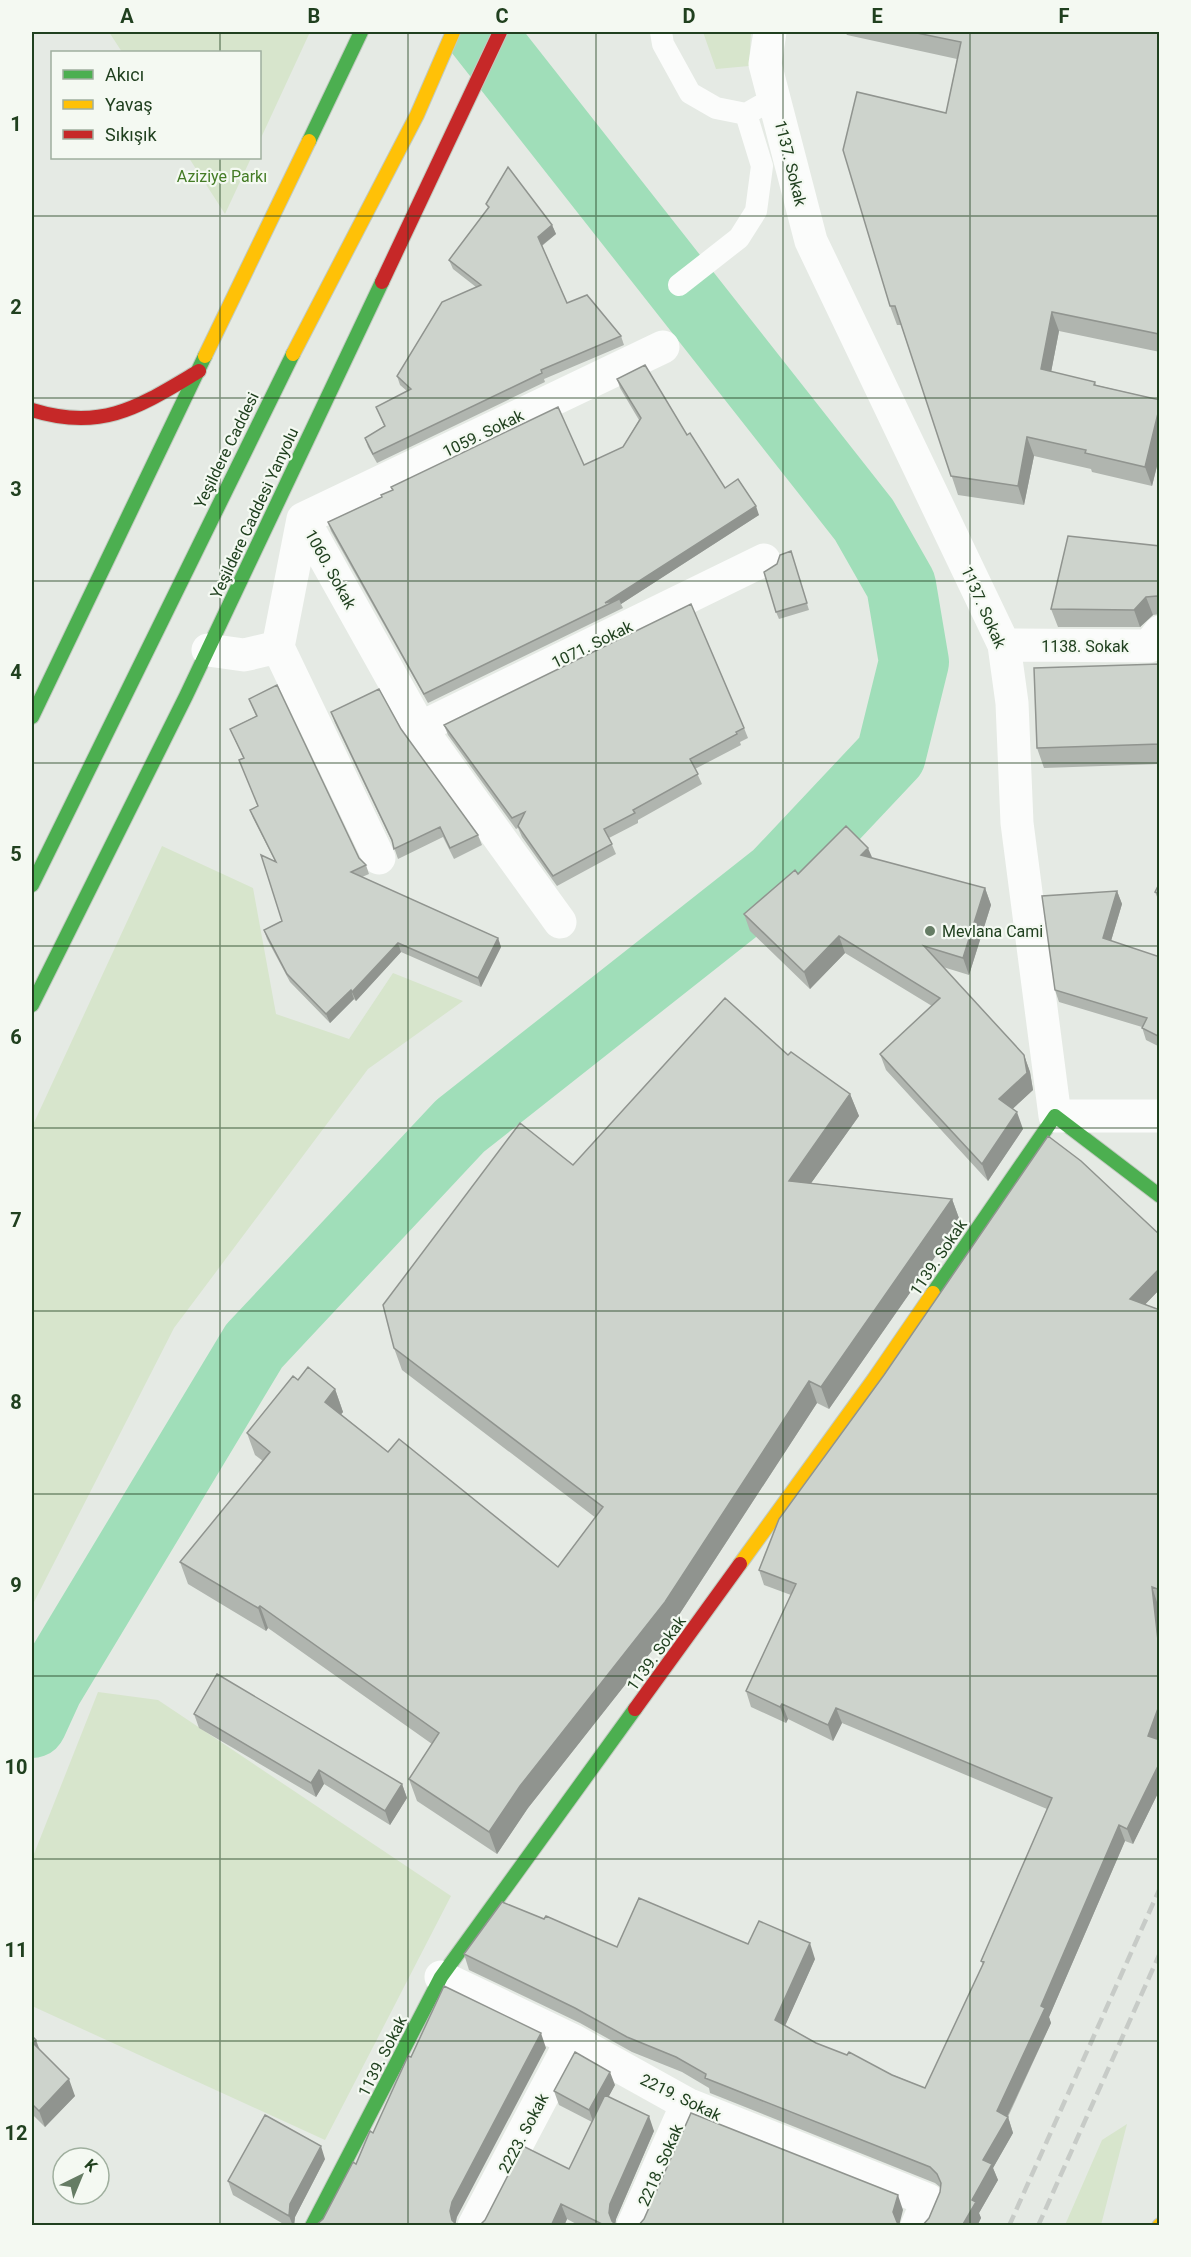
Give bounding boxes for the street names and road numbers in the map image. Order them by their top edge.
street label: 1137. Sokak [771,118,811,209]
street label: Yeşildere Caddesi [190,389,263,511]
street label: 1059. Sokak [440,405,528,461]
street label: Yeşildere Caddesi Yanyolu [206,425,302,602]
street label: 1060. Sokak [301,526,361,613]
street label: 1137. Sokak [957,563,1010,652]
street label: 1071. Sokak [549,616,637,672]
street label: 1138. Sokak [1041,637,1130,656]
street label: 1139. Sokak [906,1215,971,1299]
street label: 1139. Sokak [623,1612,690,1694]
street label: 1139. Sokak [354,2012,411,2100]
street label: 2219. Sokak [637,2070,725,2126]
street label: 2223. Sokak [494,2089,553,2176]
street label: 2218. Sokak [634,2120,687,2209]

